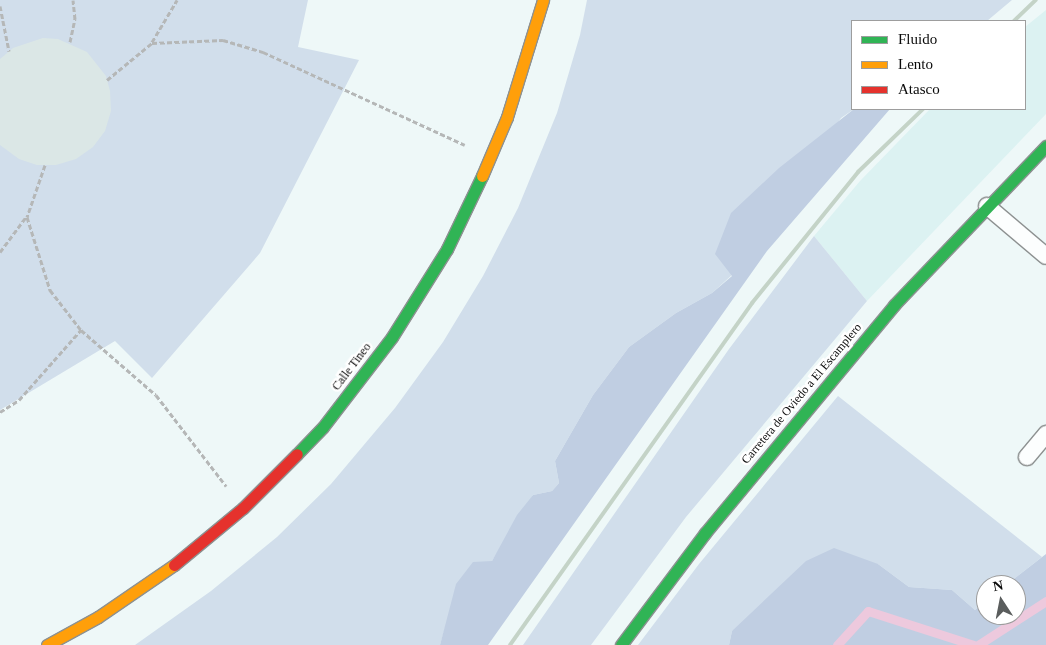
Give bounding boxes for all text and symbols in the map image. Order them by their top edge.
legend [851,20,1026,110]
text: Fluido [898,31,937,47]
text: Lento [898,56,933,72]
text: Atasco [898,81,940,97]
street label: Carretera de Oviedo a El Escamplero [739,321,865,467]
street label: Calle Tineo [329,340,375,394]
north arrow [976,575,1026,625]
text: N [992,577,1005,594]

